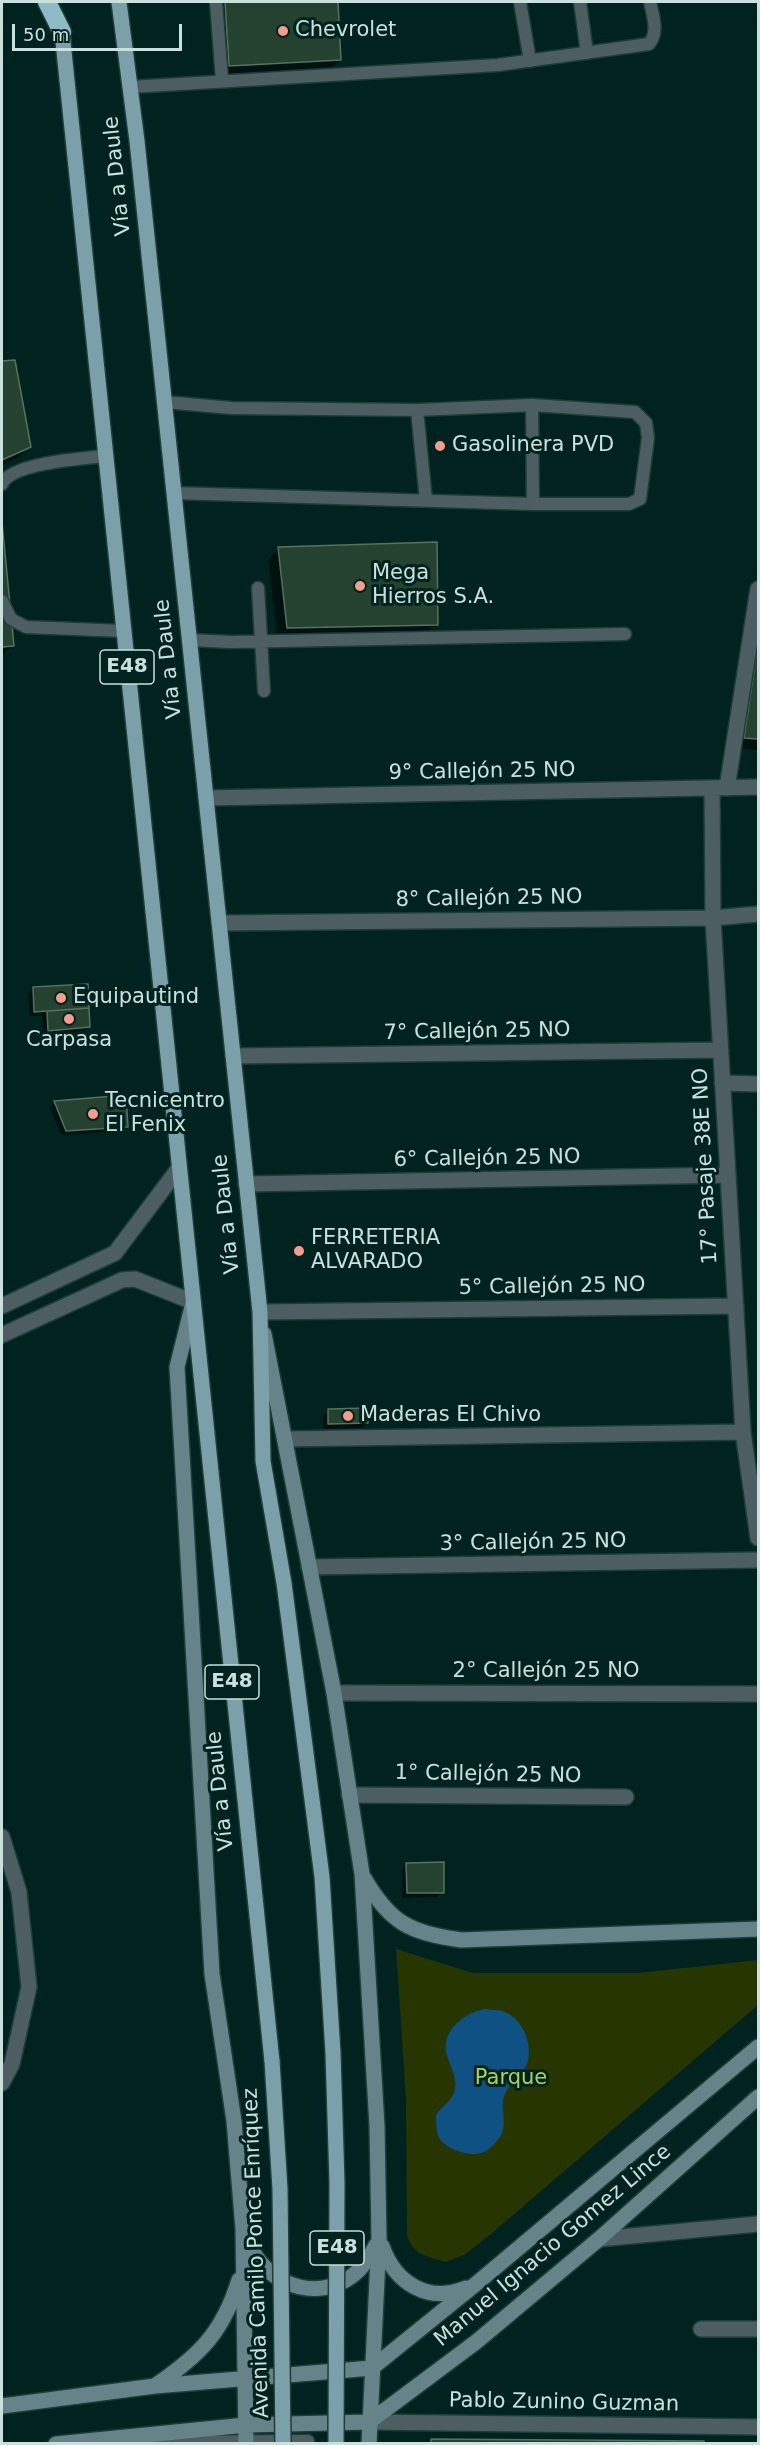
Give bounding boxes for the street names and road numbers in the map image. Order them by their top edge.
street label: Vía a Daule [99,115,137,237]
street label: Vía a Daule [150,598,188,720]
road number: E48 [100,650,154,684]
street label: 9° Callejón 25 NO [388,758,576,786]
street label: 8° Callejón 25 NO [395,885,583,913]
street label: 7° Callejón 25 NO [383,1018,571,1046]
street label: 17° Pasaje 38E NO [688,1067,724,1265]
street label: 6° Callejón 25 NO [393,1145,581,1173]
street label: Vía a Daule [208,1153,246,1275]
street label: 5° Callejón 25 NO [458,1273,646,1301]
street label: 3° Callejón 25 NO [439,1529,627,1557]
street label: 2° Callejón 25 NO [453,1659,639,1685]
road number: E48 [205,1665,259,1699]
street label: Vía a Daule [202,1730,240,1852]
street label: 1° Callejón 25 NO [394,1761,582,1789]
street label: Avenida Camilo Ponce Enríquez [239,2087,275,2419]
street label: Manuel Ignacio Gomez Lince [430,2140,676,2352]
road number: E48 [310,2231,364,2265]
street label: Pablo Zunino Guzman [449,2388,679,2418]

